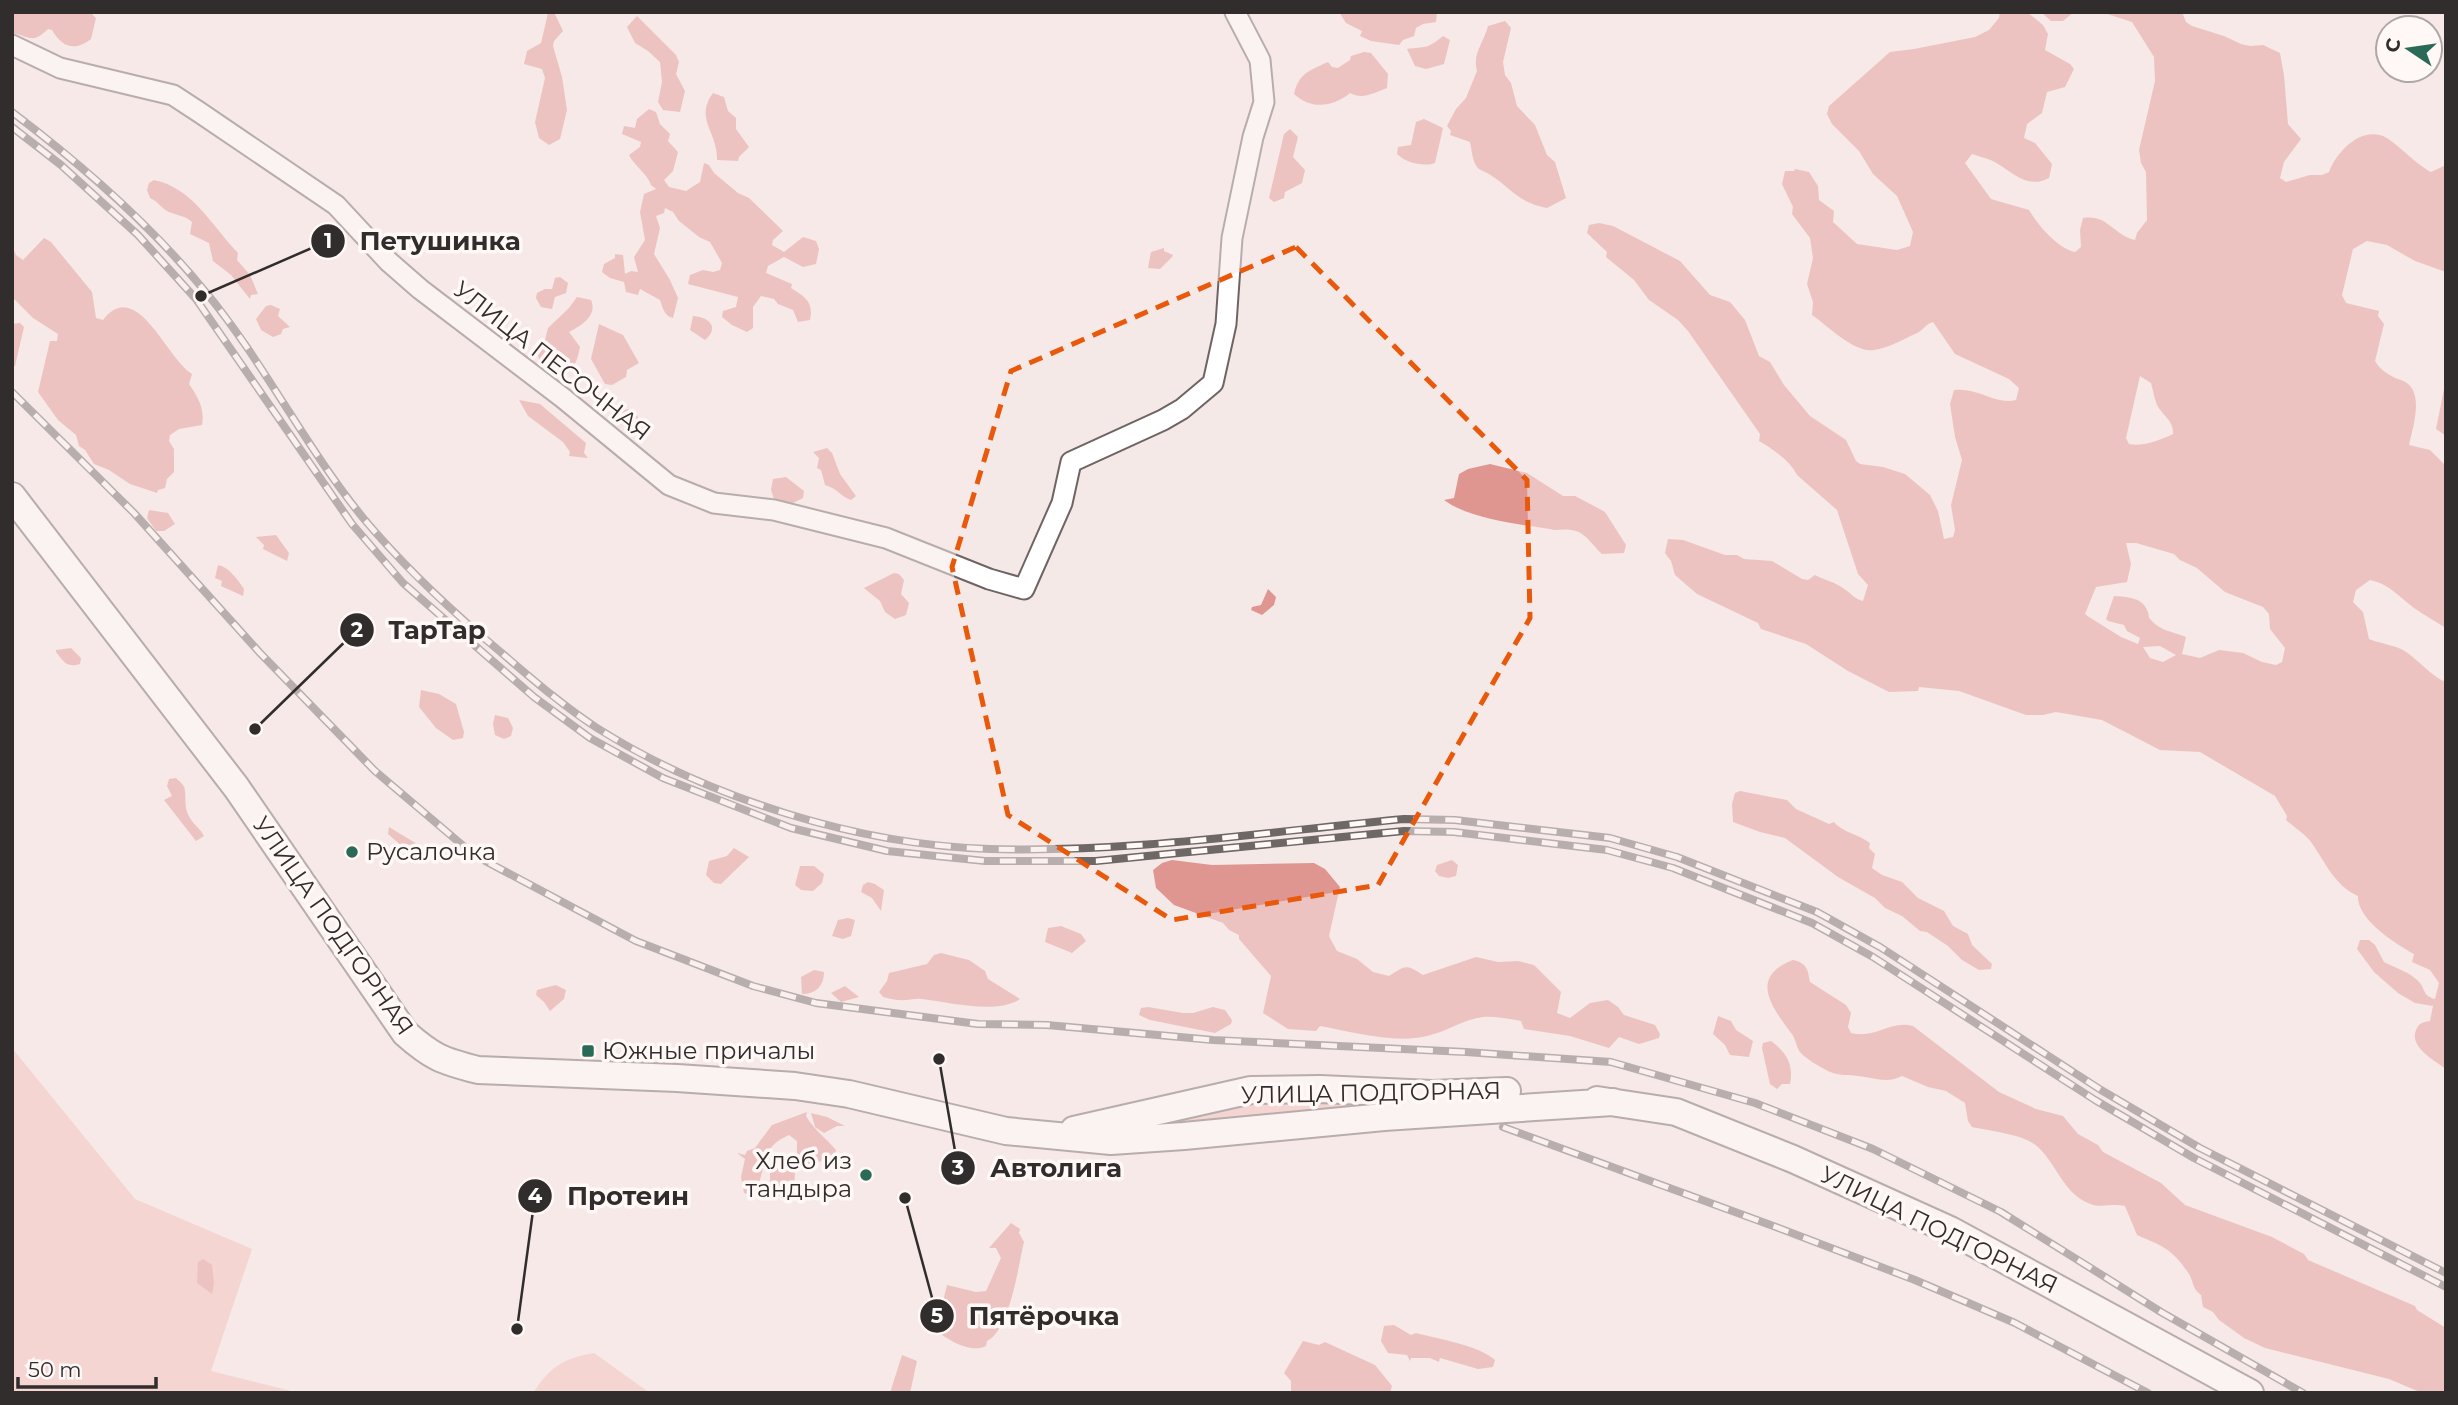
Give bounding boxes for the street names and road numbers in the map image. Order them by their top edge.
street label: УЛИЦА ПЕСОЧНАЯ [448,275,657,447]
street label: УЛИЦА ПОДГОРНАЯ [247,811,420,1041]
street label: УЛИЦА ПОДГОРНАЯ [1241,1076,1501,1109]
street label: УЛИЦА ПОДГОРНАЯ [1816,1159,2063,1300]

